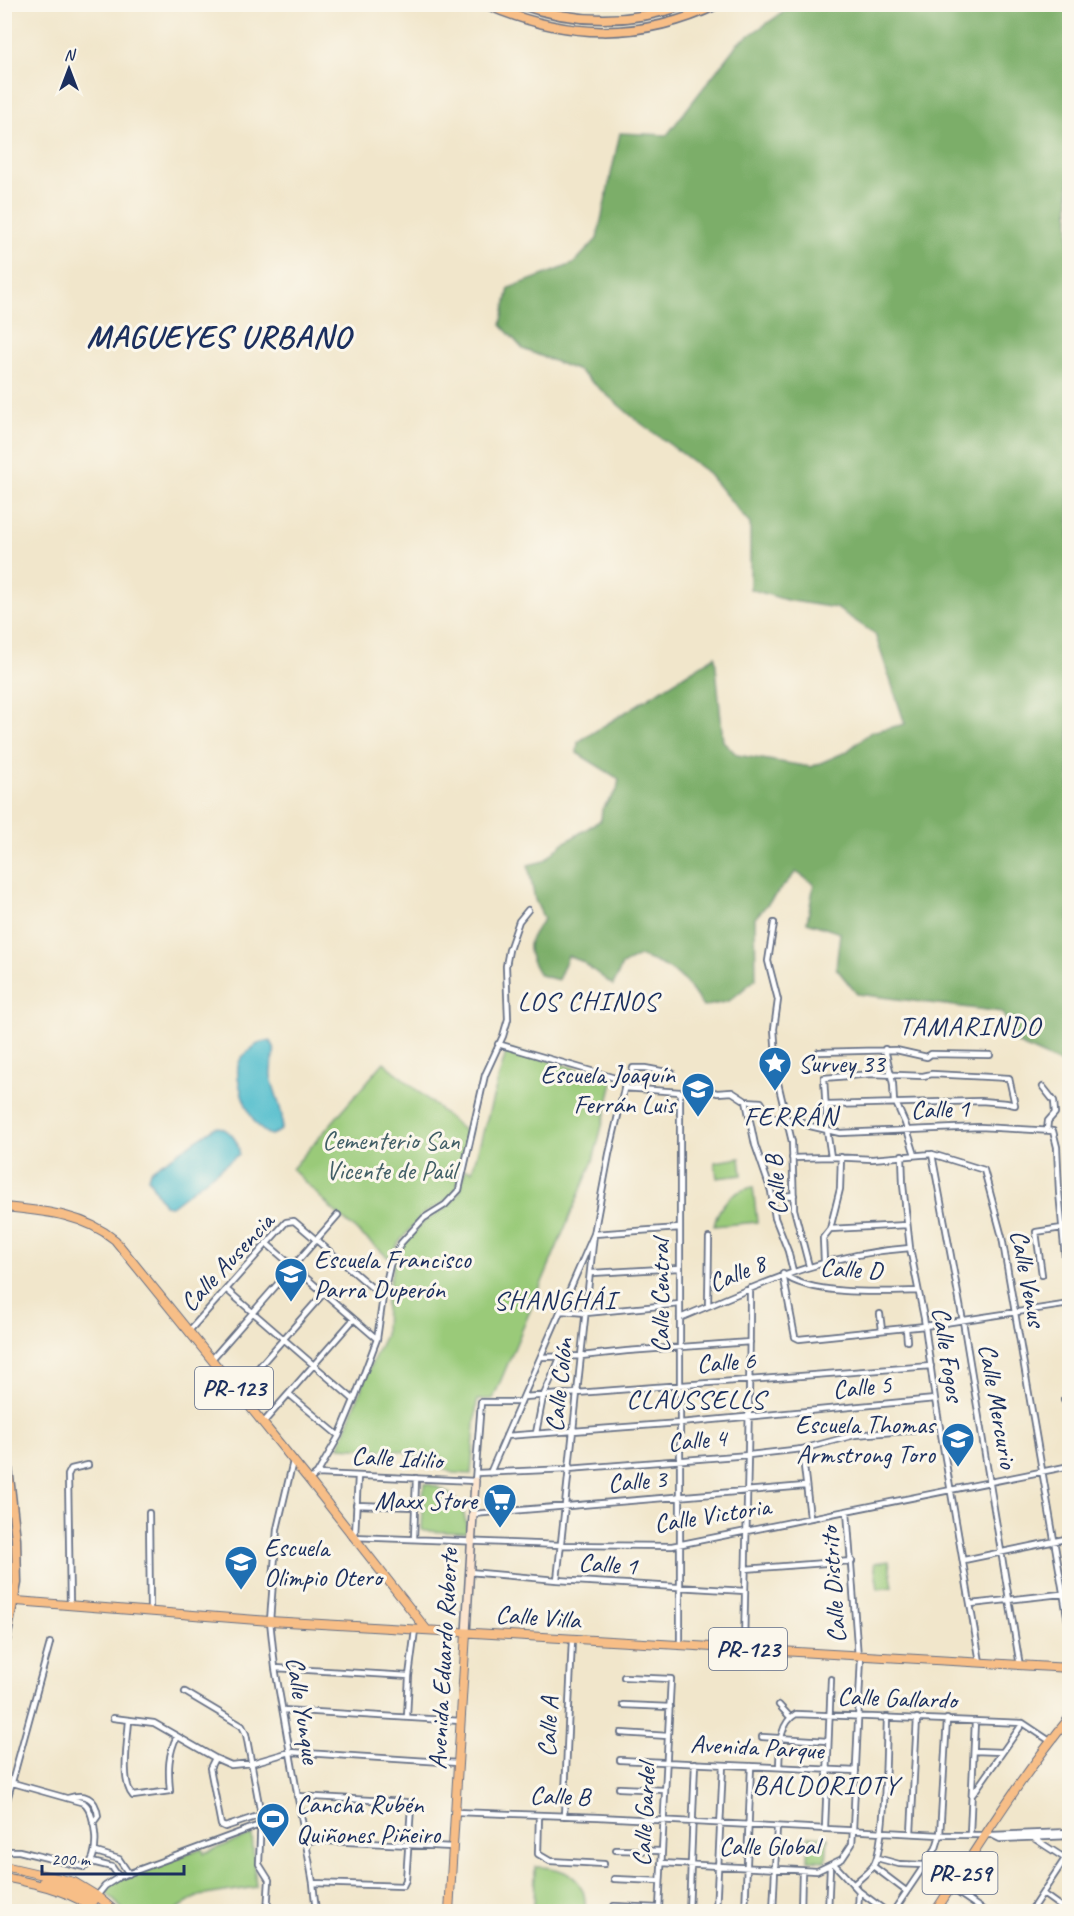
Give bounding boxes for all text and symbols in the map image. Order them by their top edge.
north arrow [39,39,99,99]
text: N [64,45,77,65]
district label: MAGUEYES URBANO [86,316,354,357]
district label: LOS CHINOS [518,984,662,1018]
district label: TAMARINDO [899,1009,1042,1043]
place icon: Survey 33 [757,1045,793,1092]
place label: Survey 33 [798,1047,887,1080]
place label: Escuela Joaquín Ferrán Luis [541,1058,677,1121]
school or university icon: Escuela Joaquín Ferrán Luis [680,1071,716,1118]
street label: Calle 1 [910,1091,971,1127]
district label: FERRÁN [744,1099,840,1133]
park label: Cementerio San Vicente de Paúl [322,1124,461,1187]
street label: Calle B [757,1152,795,1217]
street label: Calle Ausencia [173,1204,283,1318]
street label: Calle Venus [1002,1227,1054,1331]
street label: Calle Central [644,1235,677,1353]
place label: Escuela Francisco Parra Duperón [314,1243,473,1306]
street label: Calle 8 [703,1245,773,1300]
street label: Calle D [819,1250,885,1288]
school or university icon: Escuela Francisco Parra Duperón [273,1256,309,1303]
district label: SHANGHÁI [494,1283,621,1317]
street label: Calle Fogos [924,1305,972,1406]
street label: Calle Colón [538,1335,580,1434]
street label: Calle Mercurio [971,1341,1025,1473]
street label: Calle 6 [695,1343,758,1381]
road number: PR-123 [195,1367,273,1409]
street label: Calle 5 [831,1367,894,1406]
district label: CLAUSSELLS [626,1382,769,1416]
place label: Escuela Thomas Armstrong Toro [795,1408,937,1471]
street label: Calle 4 [666,1421,730,1459]
school or university icon: Escuela Thomas Armstrong Toro [940,1421,976,1468]
street label: Calle Idilio [351,1439,446,1477]
street label: Calle 3 [606,1462,670,1500]
supermarket icon: Maxx Store [482,1482,518,1529]
place label: Maxx Store [375,1484,479,1517]
street label: Calle Victoria [652,1489,775,1540]
street label: Calle Distrito [812,1523,854,1644]
place label: Escuela Olimpio Otero [264,1531,385,1594]
school or university icon: Escuela Olimpio Otero [223,1544,259,1591]
street label: Calle 1 [577,1545,640,1583]
street label: Avenida Eduardo Ruberte [421,1546,465,1770]
street label: Calle Villa [494,1598,583,1637]
road number: PR-123 [709,1628,787,1670]
street label: Calle Yunque [278,1654,328,1767]
street label: Calle Gallardo [837,1679,960,1717]
street label: Calle A [530,1694,566,1758]
street label: Avenida Parque [690,1727,826,1767]
street label: Calle Gardel [625,1758,663,1867]
district label: BALDORIOTY [753,1768,903,1802]
street label: Calle B [529,1778,592,1814]
place label: Cancha Rubén Quiñones Piñeiro [296,1788,442,1851]
sports icon: Cancha Rubén Quiñones Piñeiro [255,1801,291,1848]
street label: Calle Global [719,1830,824,1863]
scale bar [42,1838,184,1876]
text: 200 m [51,1848,92,1870]
road number: PR-259 [922,1852,998,1894]

